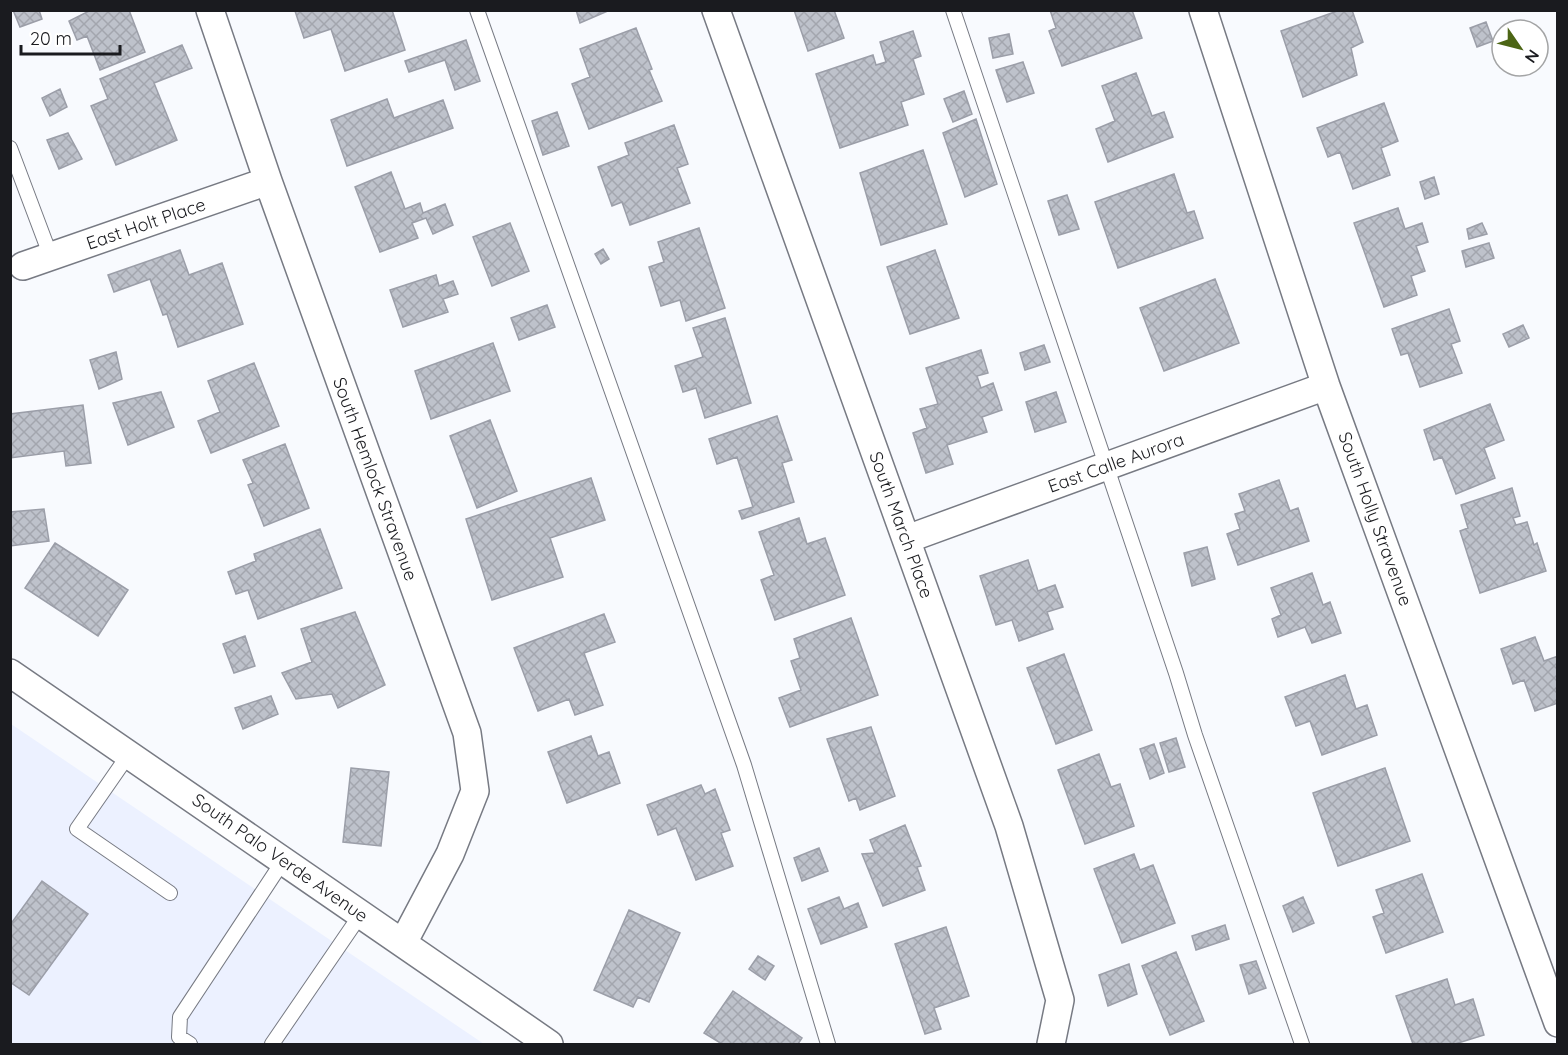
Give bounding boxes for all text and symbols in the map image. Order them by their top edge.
scale bar [21,18,120,56]
north arrow [1490,18,1550,78]
text: 20 m [30,27,72,50]
text: N [1521,46,1544,67]
street label: East Holt Place [83,192,209,255]
street label: South Hemlock Stravenue [328,374,423,584]
street label: East Calle Aurora [1045,427,1187,498]
street label: South Holly Stravenue [1333,429,1418,609]
street label: South March Place [864,448,939,601]
street label: South Palo Verde Avenue [188,788,373,927]

